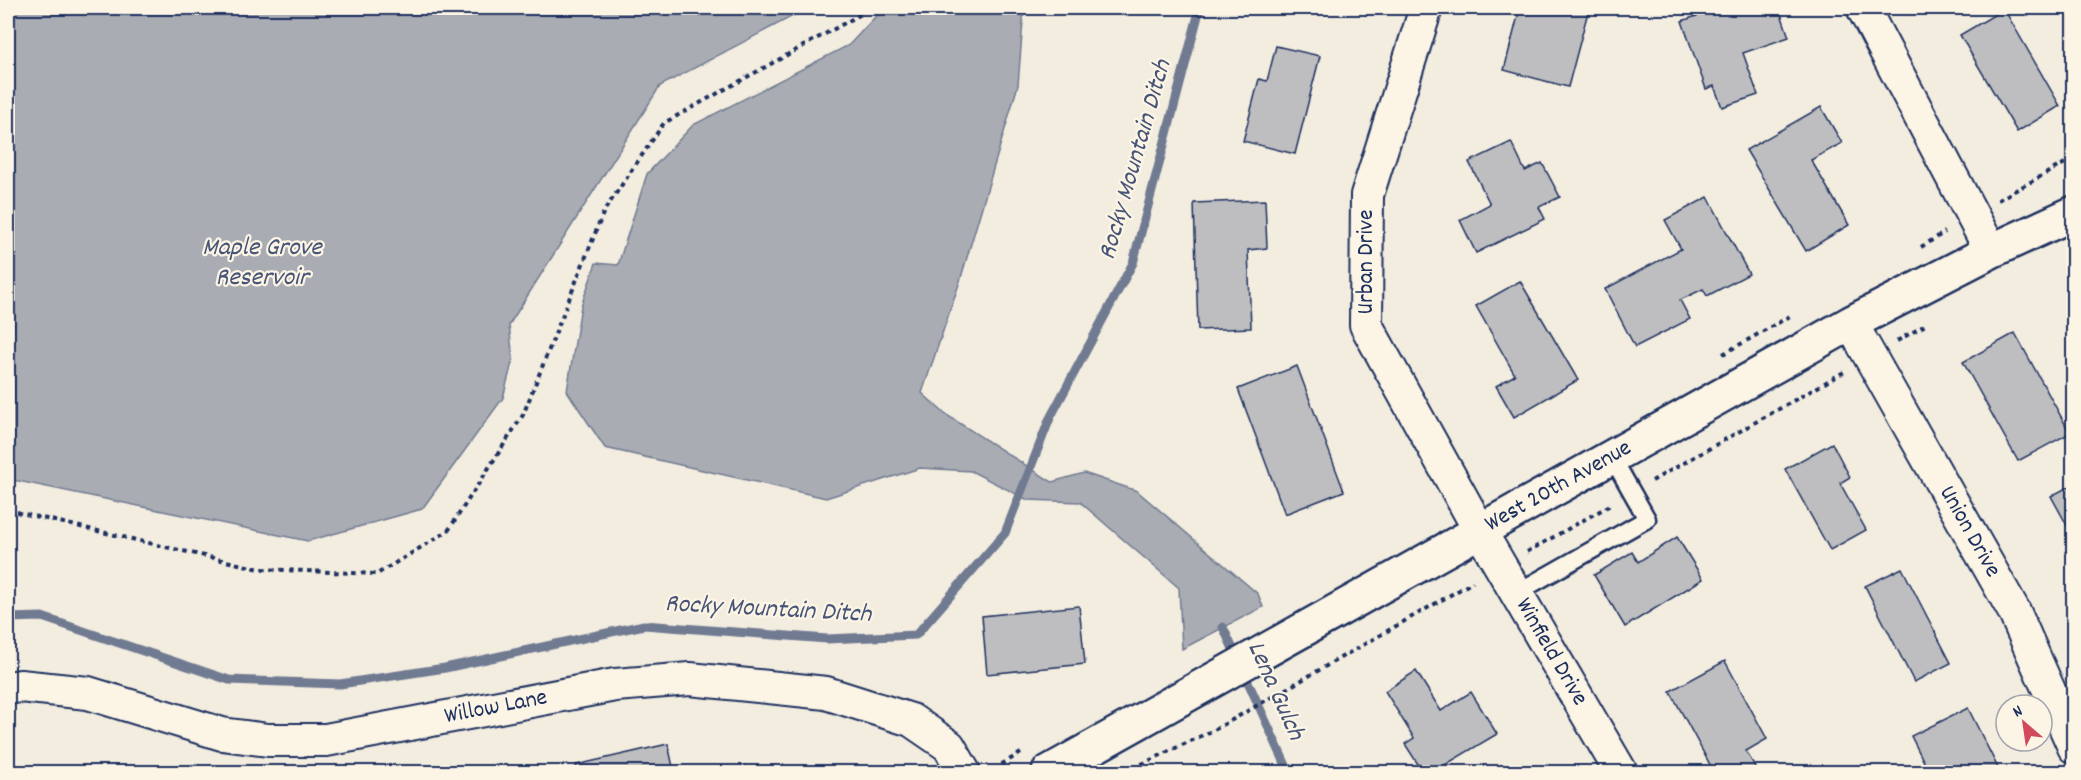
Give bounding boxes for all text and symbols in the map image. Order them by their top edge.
water label: Rocky Mountain Ditch [1090,55,1183,264]
street label: Urban Drive [1350,210,1384,314]
water label: Maple Grove Reservoir [202,230,323,297]
street label: West 20th Avenue [1479,432,1638,541]
street label: Union Drive [1930,480,2009,584]
water label: Rocky Mountain Ditch [664,586,873,634]
street label: Winfield Drive [1506,592,1596,712]
water label: Lena Gulch [1237,635,1314,748]
street label: Willow Lane [442,681,550,734]
north arrow [1994,693,2054,753]
text: N [2009,700,2027,724]

